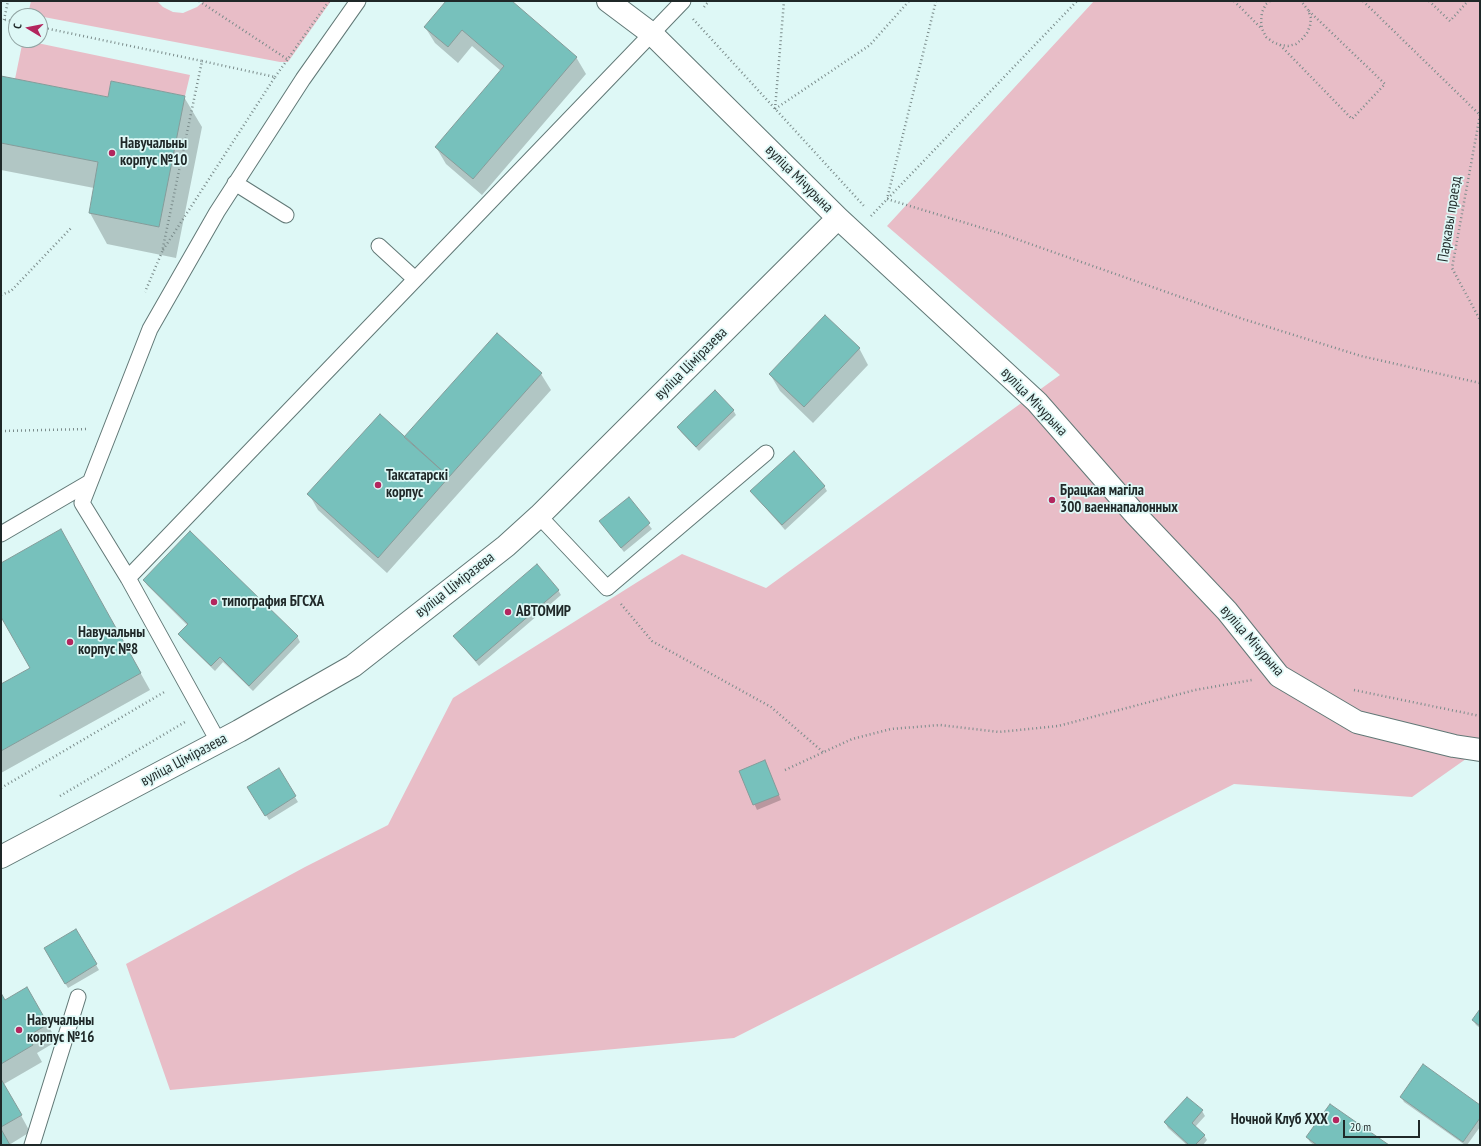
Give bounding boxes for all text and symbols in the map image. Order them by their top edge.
north arrow [8,8,48,48]
text: С [10,22,24,30]
place label: Навучальны корпус №10 [120,135,187,170]
street label: вуліца Мічурына [761,141,837,217]
marker: Навучальны корпус №10 [107,148,117,158]
street label: Паркавы праезд [1434,175,1466,263]
street label: вуліца Ціміразева [651,324,731,404]
street label: вуліца Мічурына [997,364,1071,440]
place label: Таксатарскі корпус [386,467,448,502]
marker: Таксатарскі корпус [373,480,383,490]
place label: Брацкая магіла 300 ваеннапалонных [1060,482,1178,517]
marker: Брацкая магіла 300 ваеннапалонных [1047,495,1057,505]
street label: вуліца Ціміразева [412,549,498,621]
place label: типография БГСХА [222,593,324,611]
marker: типография БГСХА [209,597,219,607]
street label: вуліца Мічурына [1216,602,1288,680]
place label: АВТОМИР [516,603,571,621]
marker: АВТОМИР [503,607,513,617]
place label: Навучальны корпус №8 [78,624,145,659]
marker: Навучальны корпус №8 [65,637,75,647]
street label: вуліца Ціміразева [138,730,230,790]
place label: Навучальны корпус №16 [27,1012,94,1047]
marker: Навучальны корпус №16 [14,1025,24,1035]
place label: Ночной Клуб ХХХ [1231,1111,1328,1129]
scale bar [1345,1112,1422,1138]
marker: Ночной Клуб ХХХ [1331,1115,1341,1125]
text: 20 m [1350,1119,1371,1134]

